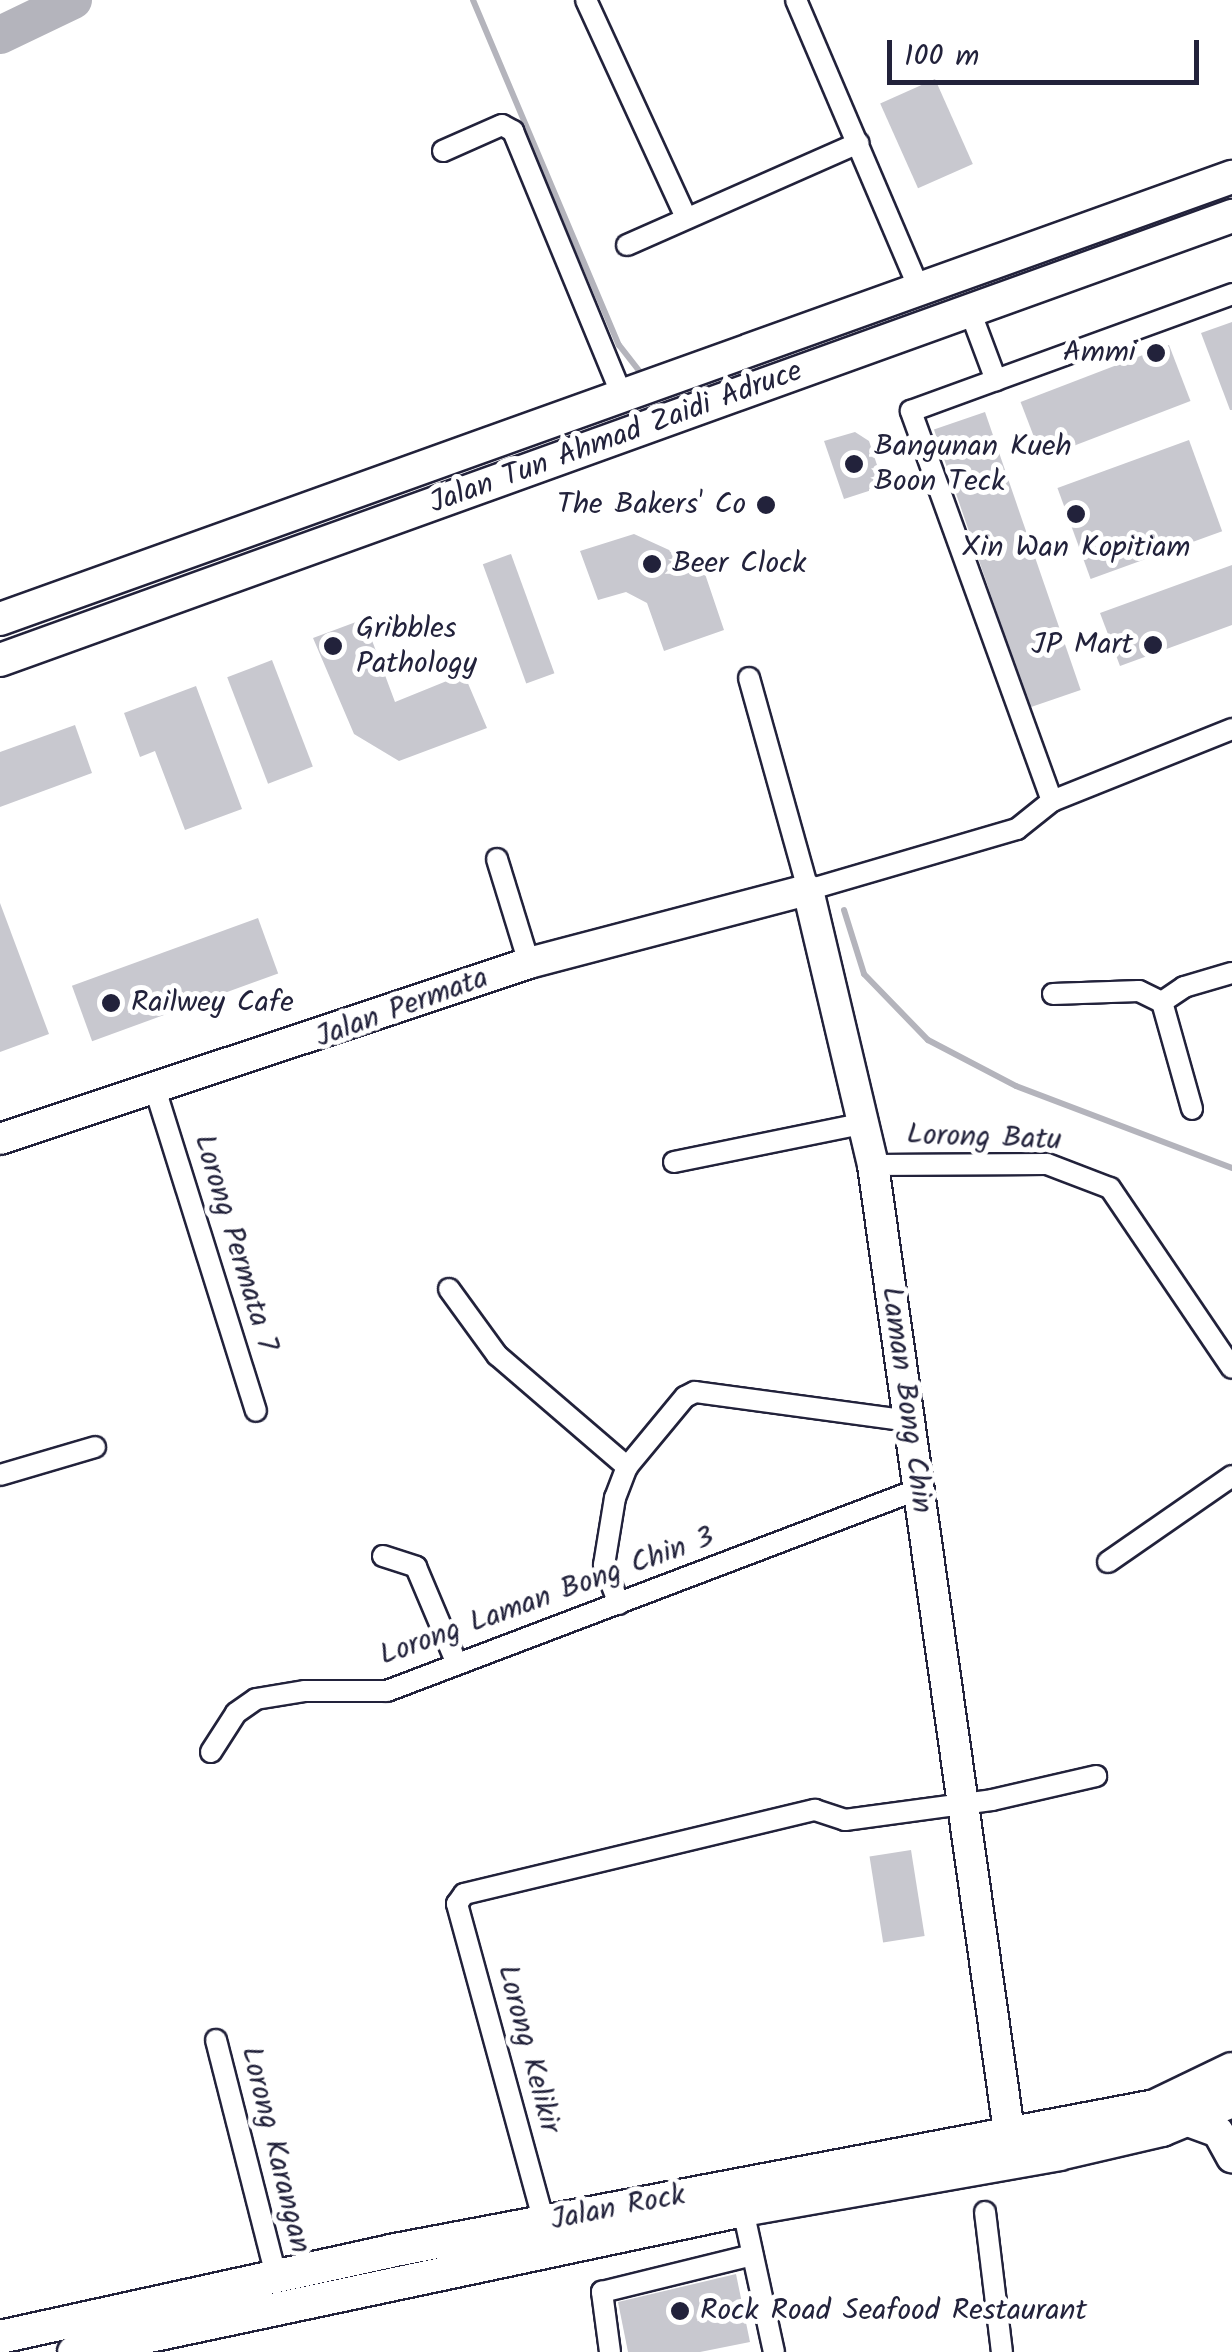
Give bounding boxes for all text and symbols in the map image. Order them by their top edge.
scale bar [892,20,1204,82]
text: 100 m [904,33,979,81]
place label: Ammi [1063,335,1136,371]
marker: Ammi [1145,342,1167,364]
street label: Jalan Tun Ahmad Zaidi Adruce [425,354,807,522]
place label: Bangunan Kueh Boon Teck [874,429,1072,500]
marker: Bangunan Kueh Boon Teck [843,453,865,475]
place label: The Bakers' Co [557,487,746,523]
marker: The Bakers' Co [755,494,777,516]
marker: Xin Wan Kopitiam [1065,503,1087,525]
place label: Xin Wan Kopitiam [962,530,1190,566]
place label: Beer Clock [672,546,806,582]
marker: Beer Clock [641,553,663,575]
place label: Gribbles Pathology [356,611,477,682]
place label: JP Mart [1031,627,1133,663]
marker: Gribbles Pathology [320,633,346,659]
marker: JP Mart [1142,634,1164,656]
street label: Jalan Permata [311,960,493,1056]
place label: Railwey Cafe [131,985,294,1021]
marker: Railwey Cafe [100,992,122,1014]
street label: Lorong Batu [906,1117,1062,1159]
street label: Lorong Permata 7 [185,1130,285,1356]
street label: Laman Bong Chin [872,1284,940,1516]
street label: Lorong Laman Bong Chin 3 [375,1520,719,1674]
street label: Lorong Kelikir [488,1961,568,2137]
street label: Lorong Karangan [232,2043,318,2257]
street label: Jalan Rock [548,2177,688,2239]
place label: Rock Road Seafood Restaurant [700,2293,1087,2329]
marker: Rock Road Seafood Restaurant [669,2300,691,2322]

